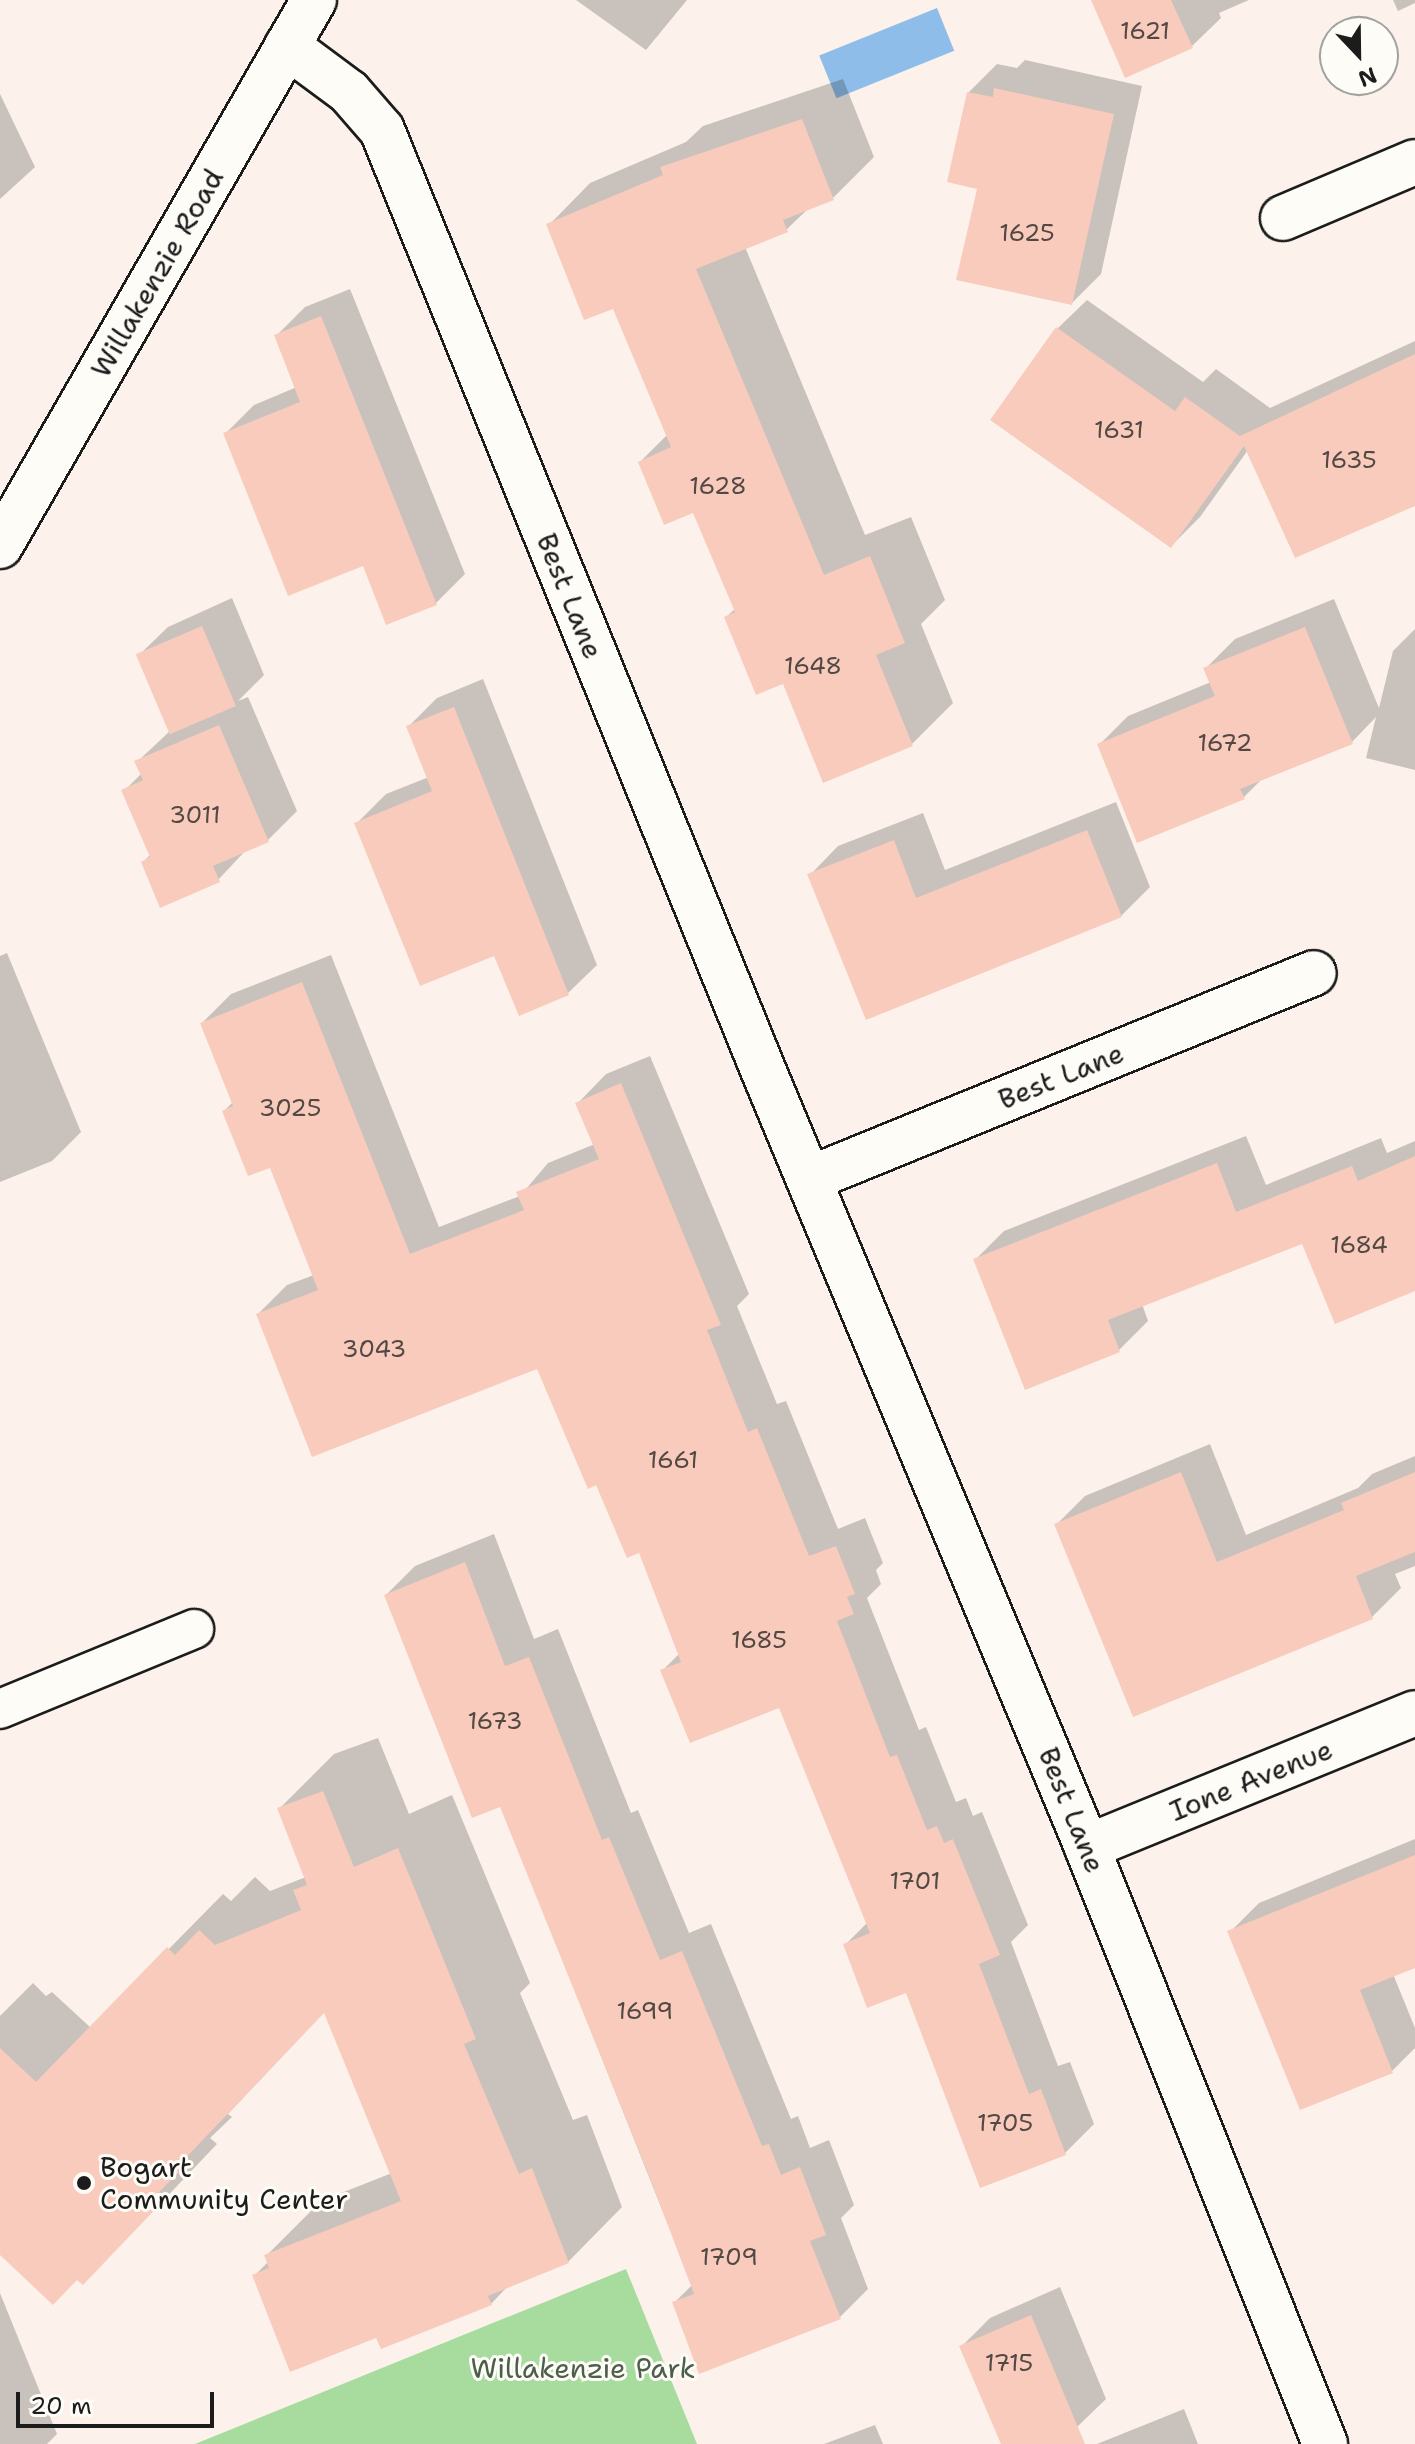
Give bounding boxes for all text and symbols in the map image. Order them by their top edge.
north arrow [1319,16,1399,96]
house number: 1621 [1120,18,1170,46]
text: N [1354,60,1381,94]
street label: Willakenzie Road [84,163,230,383]
house number: 1625 [999,220,1055,248]
house number: 1631 [1094,417,1144,445]
house number: 1635 [1321,447,1377,475]
house number: 1628 [689,473,747,501]
street label: Best Lane [530,528,610,664]
house number: 1648 [784,653,842,681]
house number: 1672 [1198,730,1252,758]
house number: 3011 [169,802,221,830]
street label: Best Lane [993,1036,1129,1116]
house number: 3025 [259,1095,321,1123]
house number: 1684 [1330,1232,1388,1260]
house number: 3043 [342,1336,406,1364]
house number: 1661 [648,1447,698,1475]
house number: 1685 [731,1627,787,1655]
house number: 1673 [467,1708,523,1736]
street label: Ione Avenue [1165,1732,1337,1828]
street label: Best Lane [1032,1742,1112,1878]
house number: 1701 [889,1868,941,1896]
house number: 1699 [617,1998,673,2026]
house number: 1705 [977,2110,1033,2138]
place label: Bogart Community Center [100,2150,348,2216]
marker: Bogart Community Center [75,2174,93,2192]
house number: 1709 [700,2244,758,2272]
house number: 1715 [985,2350,1033,2378]
park label: Willakenzie Park [470,2351,696,2385]
scale bar [20,2376,218,2426]
text: 20 m [30,2390,92,2422]

